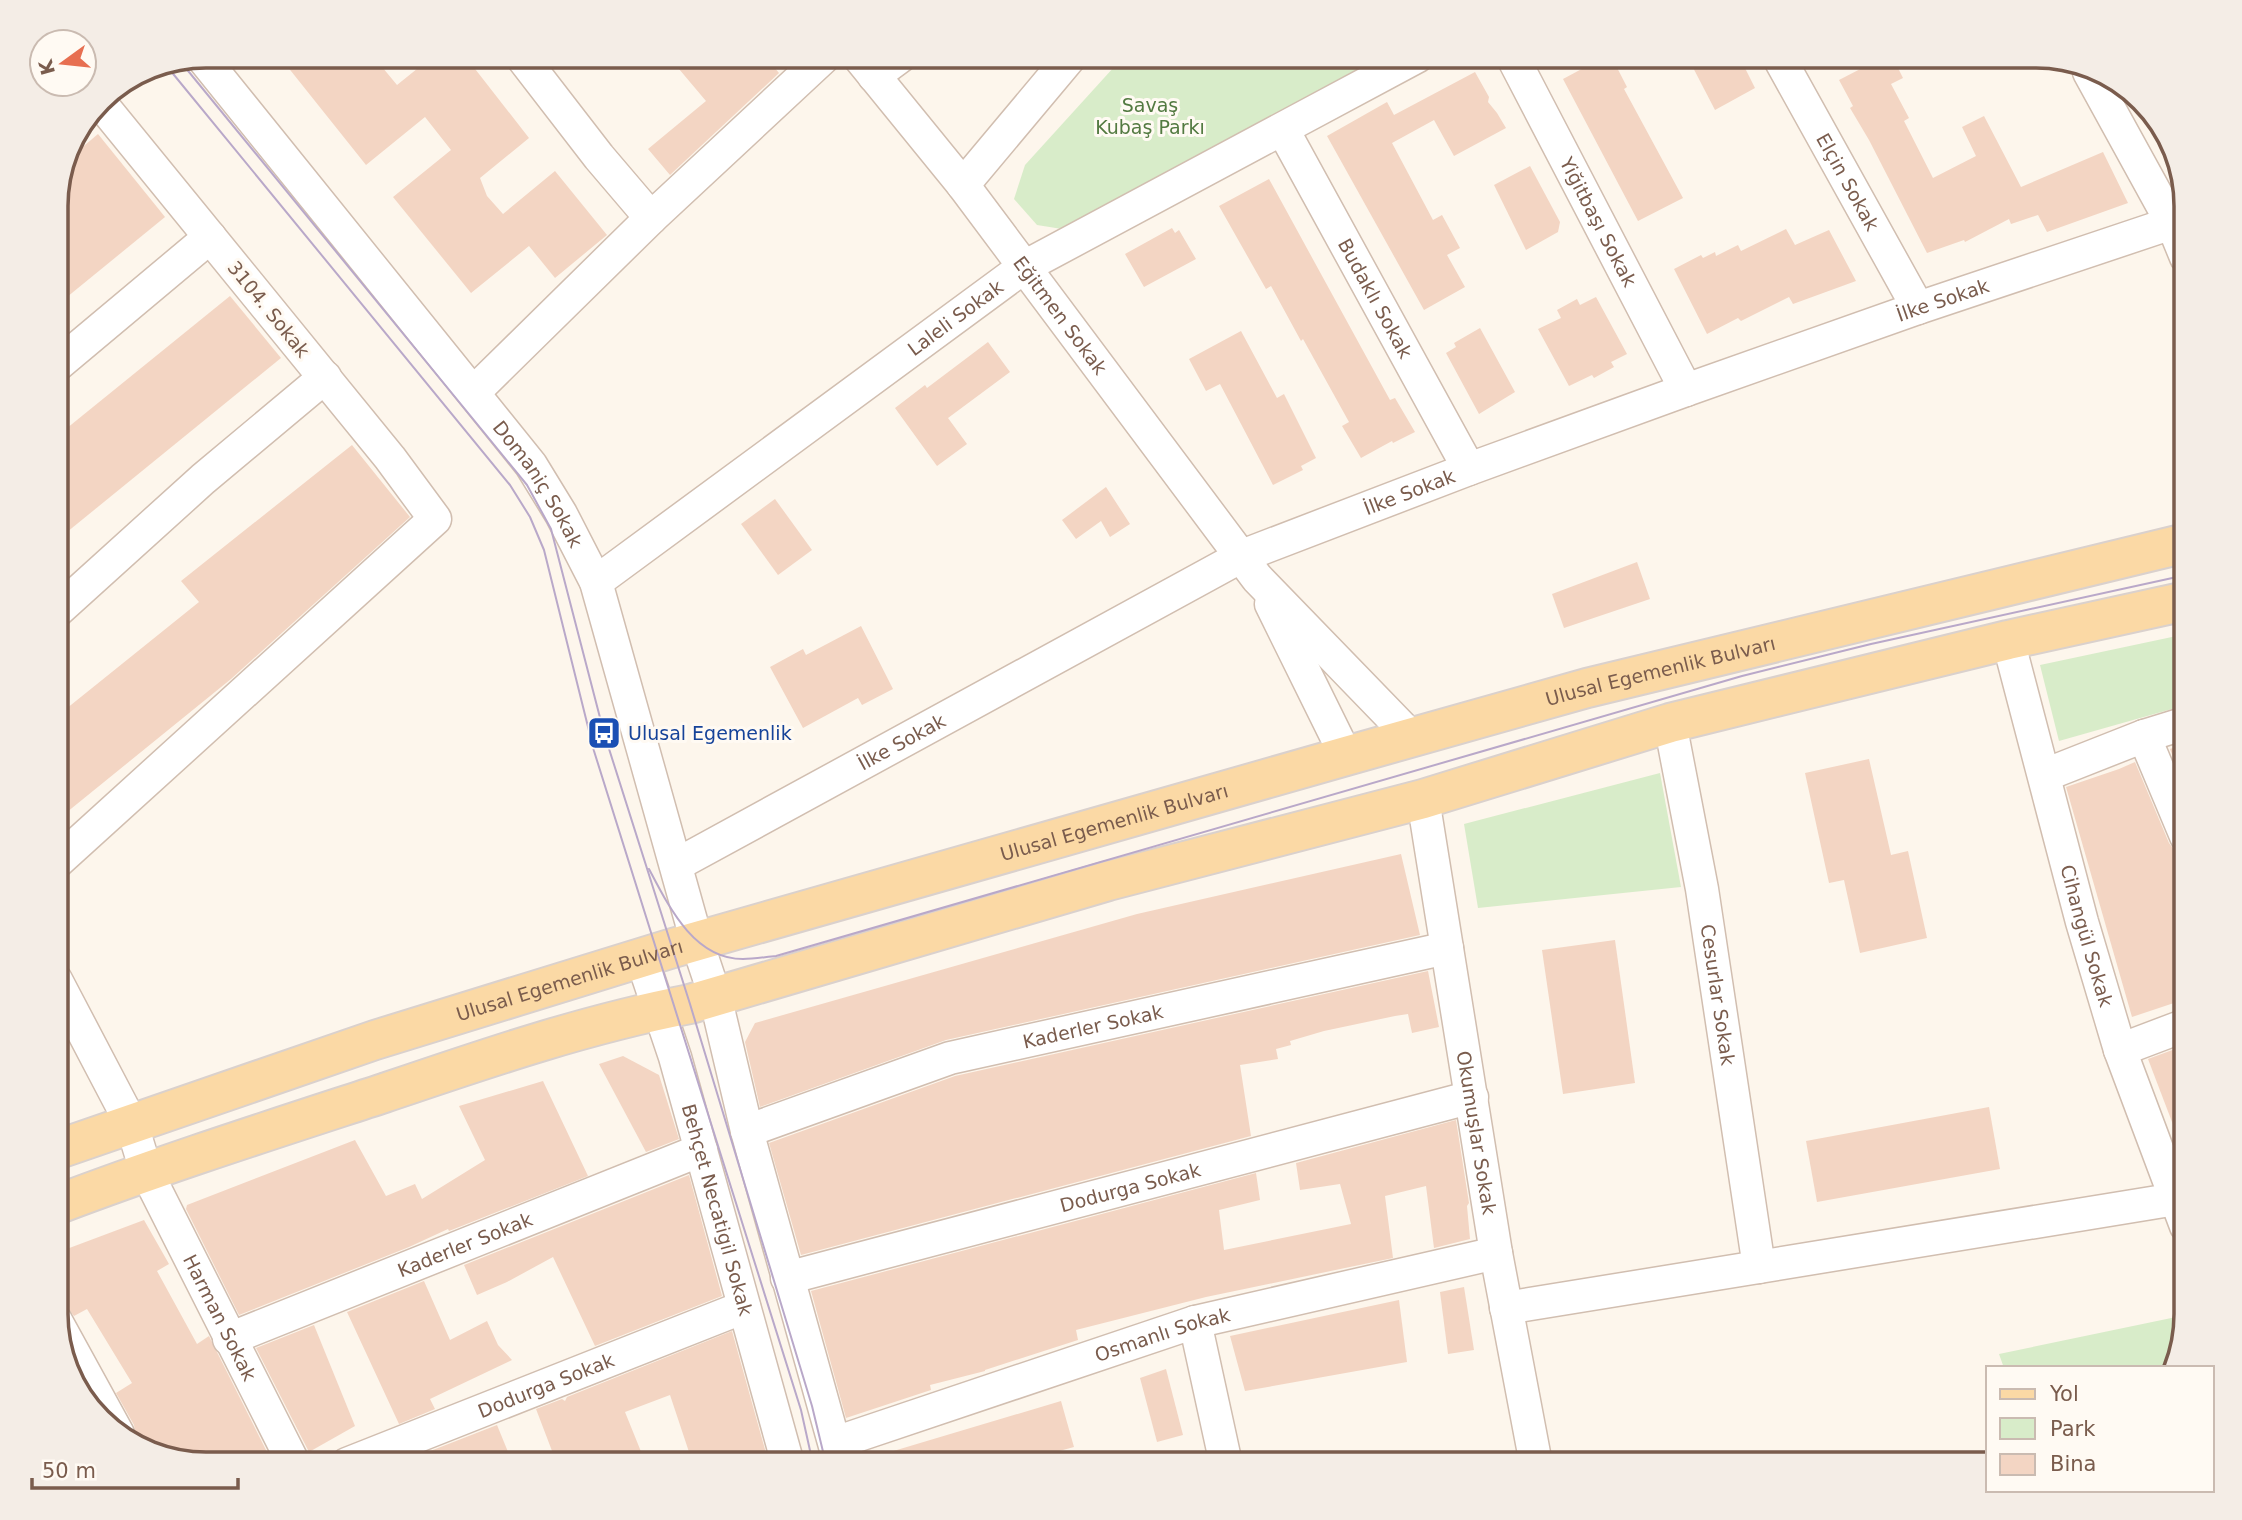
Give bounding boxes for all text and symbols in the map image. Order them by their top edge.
north arrow [28,28,98,98]
text: K [34,56,59,77]
park label: Savaş Kubaş Parkı [1095,94,1205,138]
street label: Elçin Sokak [1812,129,1884,234]
street label: Yiğitbaşı Sokak [1555,152,1641,290]
street label: Budaklı Sokak [1334,235,1417,362]
street label: Eğitmen Sokak [1009,252,1112,379]
street label: 3104. Sokak [223,256,315,362]
street label: İlke Sokak [1894,274,1992,326]
street label: Laleli Sokak [903,275,1007,360]
street label: Domaniç Sokak [489,416,587,551]
street label: İlke Sokak [1361,464,1458,519]
street label: Ulusal Egemenlik Bulvarı [1543,632,1778,710]
street label: İlke Sokak [854,709,949,775]
bus stop icon: Ulusal Egemenlik [585,714,623,752]
place label: Ulusal Egemenlik [628,722,792,744]
street label: Ulusal Egemenlik Bulvarı [998,779,1231,865]
street label: Cihangül Sokak [2056,862,2118,1009]
street label: Cesurlar Sokak [1696,923,1739,1067]
street label: Ulusal Egemenlik Bulvarı [453,935,685,1025]
street label: Kaderler Sokak [1021,1000,1165,1053]
street label: Okumuşlar Sokak [1453,1049,1501,1216]
street label: Behçet Necatigil Sokak [678,1101,757,1318]
street label: Dodurga Sokak [1057,1158,1203,1216]
street label: Kaderler Sokak [394,1208,535,1281]
street label: Harman Sokak [179,1251,261,1384]
street label: Osmanlı Sokak [1092,1303,1232,1366]
street label: Dodurga Sokak [475,1348,617,1422]
legend [1986,1366,2214,1492]
text: Yol [2049,1382,2079,1406]
text: Park [2050,1417,2096,1441]
scale bar [32,1446,238,1490]
text: Bina [2050,1452,2096,1476]
text: 50 m [42,1459,96,1483]

